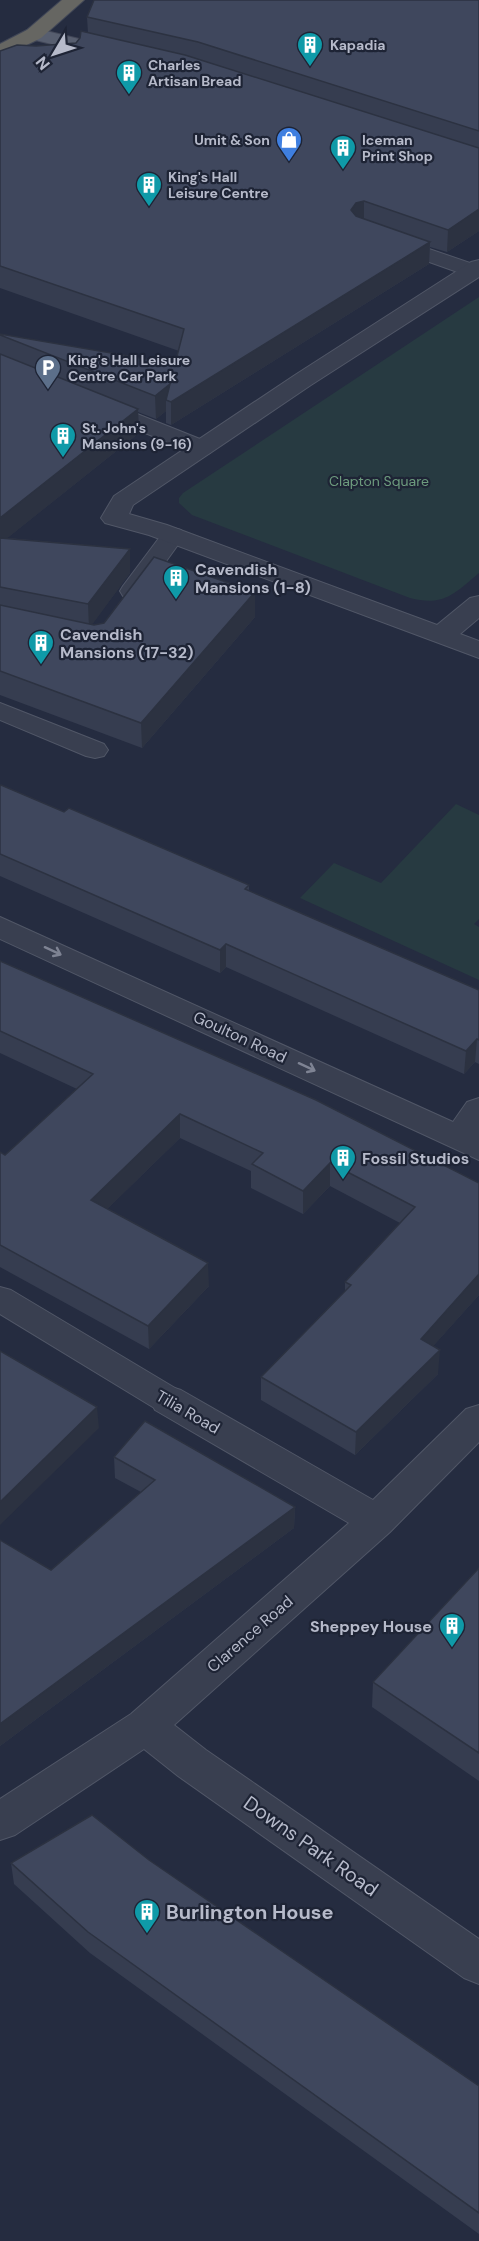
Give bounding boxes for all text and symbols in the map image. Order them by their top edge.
north arrow [24,24,84,84]
building icon: Kapadia [295,30,325,68]
place label: Kapadia [330,36,385,54]
text: N [31,52,55,74]
place label: Charles Artisan Bread [148,56,241,90]
building icon: Charles Artisan Bread [114,58,144,96]
shop icon: Umit & Son [274,125,304,163]
place label: Umit & Son [194,131,270,149]
place label: Iceman Print Shop [362,131,433,165]
building icon: Iceman Print Shop [328,133,358,171]
place label: King's Hall Leisure Centre [168,168,269,202]
building icon: King's Hall Leisure Centre [134,170,164,208]
place label: King's Hall Leisure Centre Car Park [68,351,190,385]
parking icon: King's Hall Leisure Centre Car Park [33,353,63,391]
place label: St. John's Mansions (9-16) [82,419,192,453]
building icon: St. John's Mansions (9-16) [48,421,78,459]
park label: Clapton Square [329,472,429,490]
place label: Cavendish Mansions (1-8) [195,559,311,598]
building icon: Cavendish Mansions (1-8) [161,563,191,601]
place label: Cavendish Mansions (17-32) [60,624,193,663]
building icon: Cavendish Mansions (17-32) [26,628,56,666]
one-way arrow [44,945,62,957]
street label: Goulton Road [190,1006,290,1068]
one-way arrow [297,1062,315,1074]
building icon: Fossil Studios [328,1143,358,1181]
place label: Fossil Studios [362,1148,469,1169]
street label: Tilia Road [152,1385,224,1439]
street label: Clarence Road [203,1591,297,1677]
building icon: Sheppey House [437,1611,467,1649]
place label: Sheppey House [310,1616,432,1637]
street label: Downs Park Road [239,1790,383,1902]
building icon: Burlington House [132,1897,162,1935]
place label: Burlington House [166,1899,333,1925]

